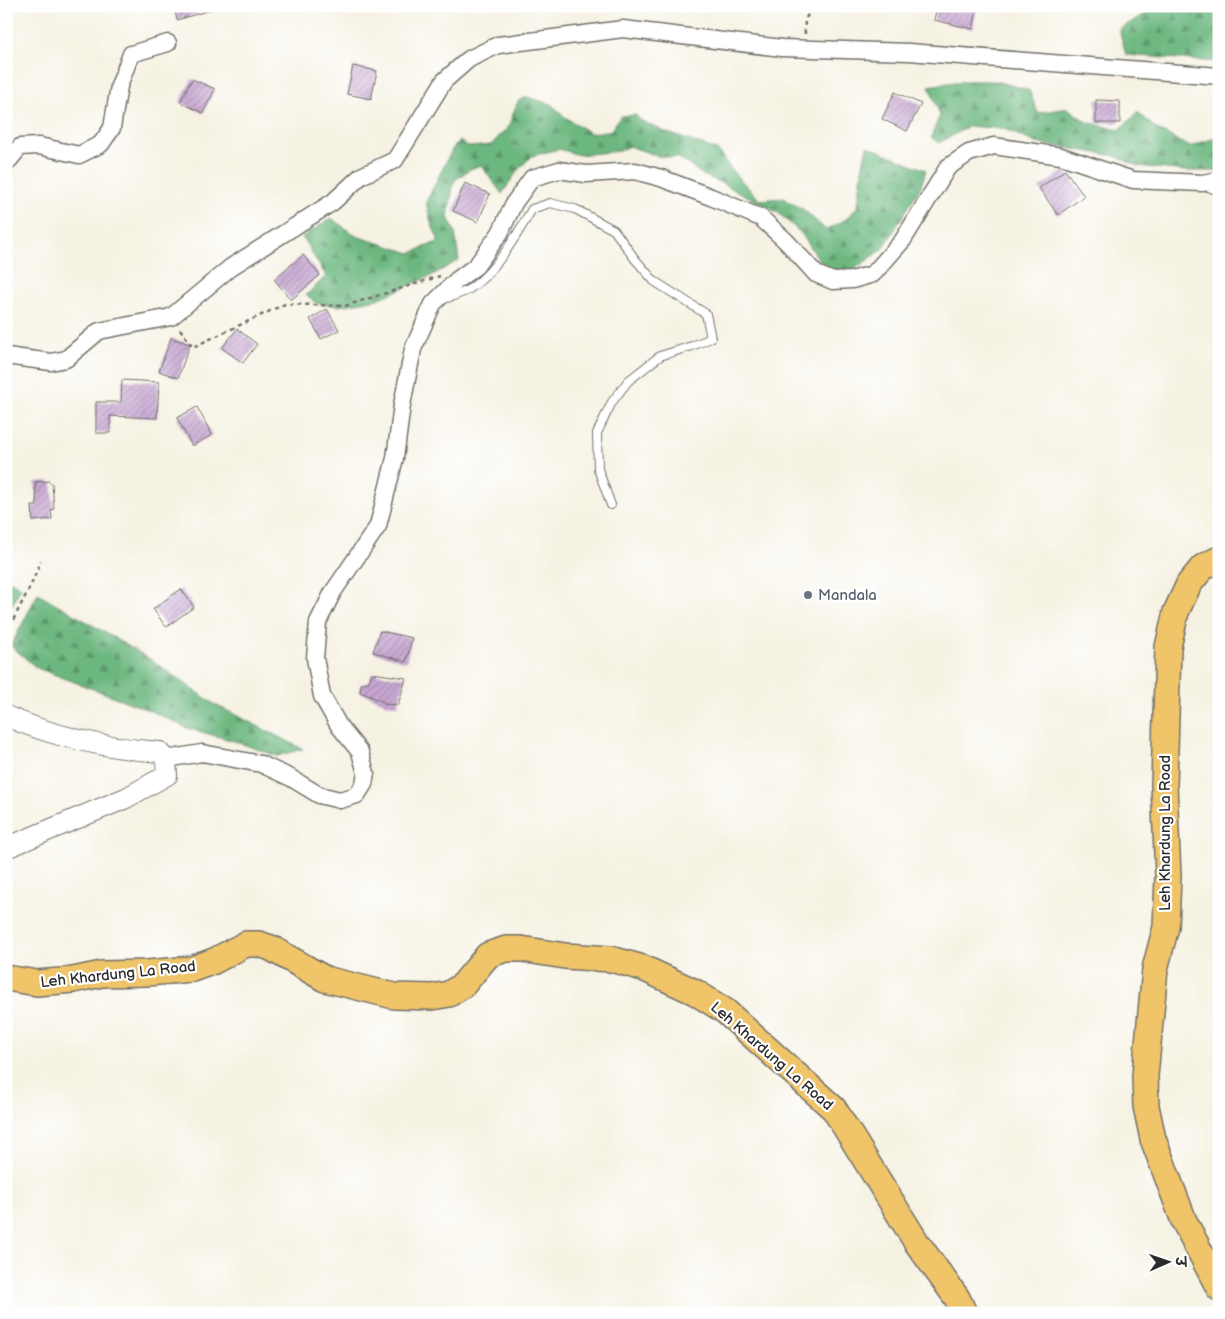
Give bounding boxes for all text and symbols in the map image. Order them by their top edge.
place label: Mandala [818,586,877,605]
marker: Mandala [802,589,814,601]
street label: Leh Khardung La Road [1156,755,1175,911]
street label: Leh Khardung La Road [39,957,197,992]
street label: Leh Khardung La Road [707,998,837,1115]
north arrow [1142,1236,1192,1286]
text: उ [1172,1255,1189,1268]

